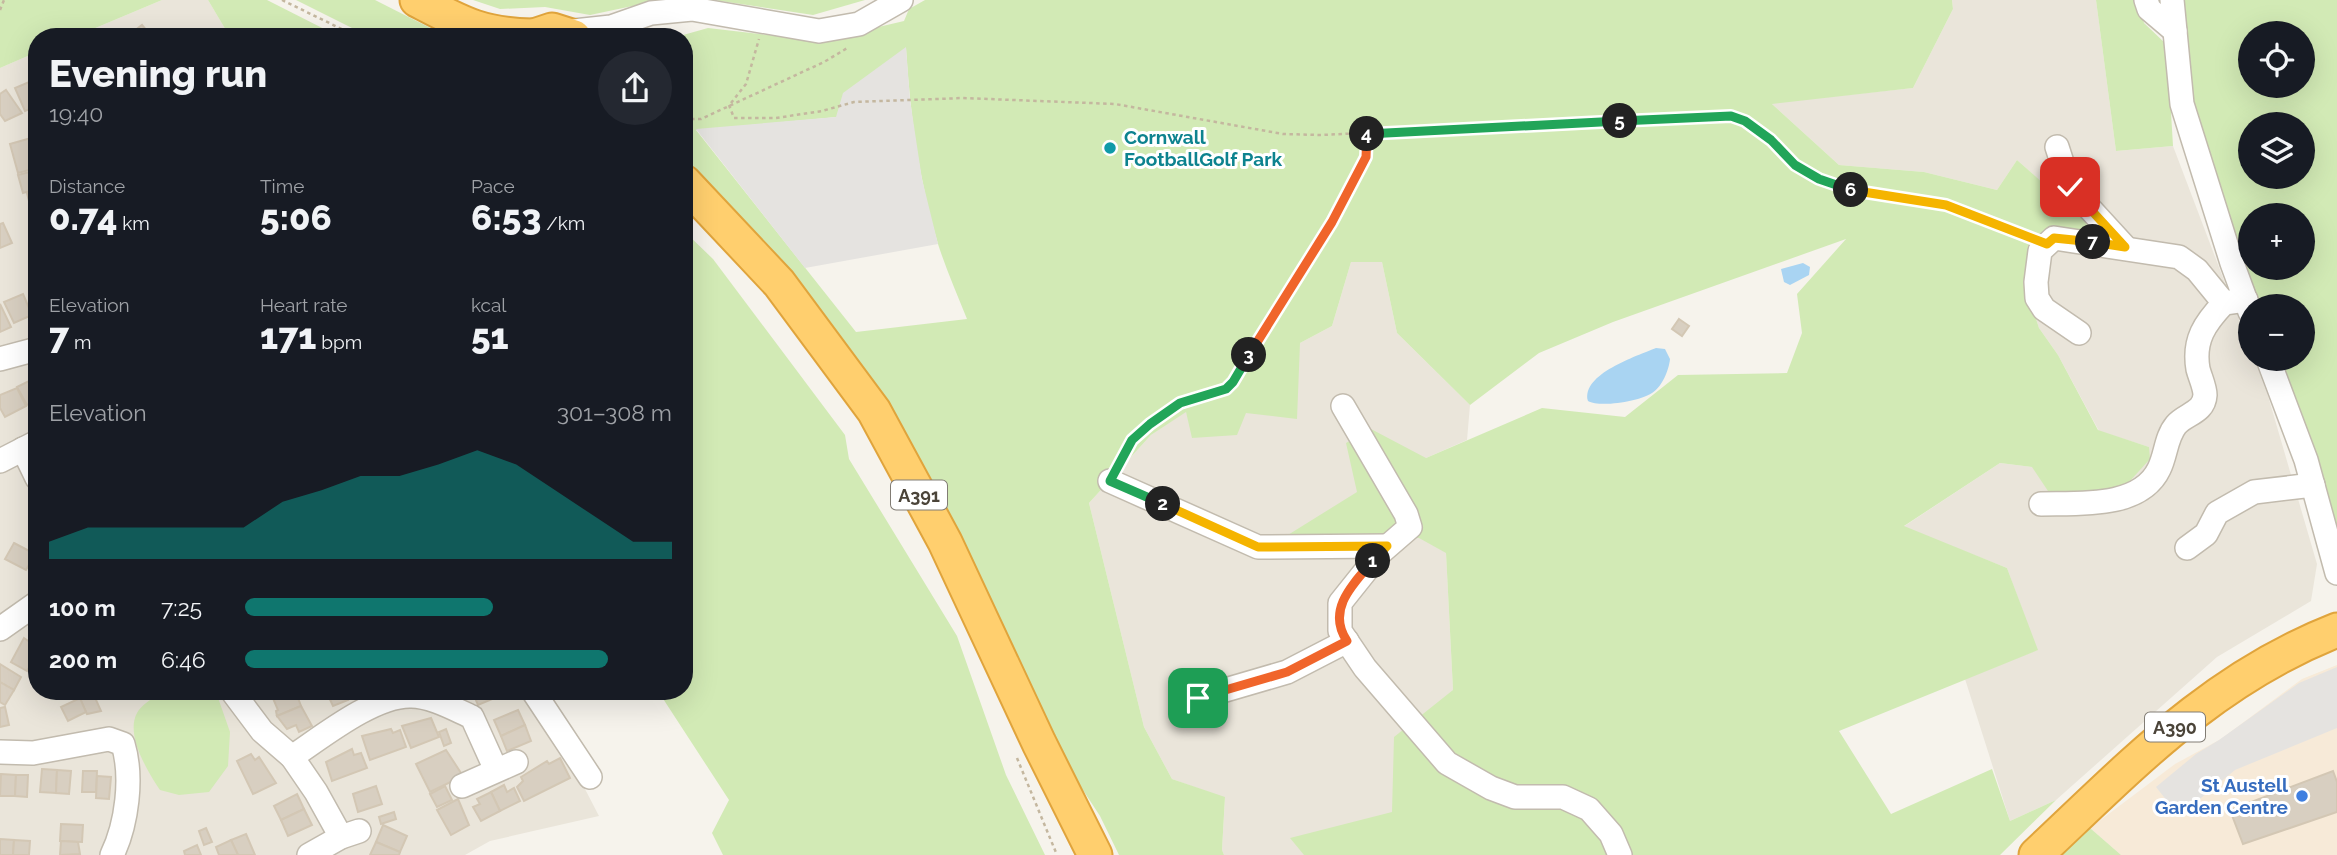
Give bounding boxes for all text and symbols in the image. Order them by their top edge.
map controls [2238,21,2315,371]
button: locate [2238,21,2315,98]
text: Evening run [49,51,267,96]
button: share [598,51,672,125]
text: 19:40 [49,100,103,127]
pin: 5 [1602,104,1638,138]
text: 5 [1614,109,1625,131]
button: layers [2238,112,2315,189]
pin: 4 [1350,116,1384,152]
text: 4 [1361,122,1372,144]
place label: Cornwall FootballGolf Park [1124,126,1283,170]
marker: Cornwall FootballGolf Park [1102,140,1118,156]
pin [2040,157,2100,217]
icon: check [2051,168,2089,206]
pin: 6 [1834,172,1868,208]
text: Distance [49,175,125,197]
text: Time [260,175,304,197]
text: Pace [471,175,515,197]
text: 6 [1845,178,1856,200]
text: 0.74 [49,197,117,238]
text: 5:06 [260,197,332,238]
text: 6:53 [471,197,541,238]
button: + [2238,203,2315,280]
text: km [117,212,150,234]
text: /km [541,212,585,234]
pin: 7 [2076,224,2110,260]
text: 7 [2087,230,2098,252]
text: Elevation [49,294,130,316]
text: Heart rate [260,294,348,316]
text: kcal [471,294,507,316]
button: − [2238,294,2315,371]
text: 7 [49,316,69,357]
text: 171 [260,316,316,357]
text: 51 [471,316,509,357]
text: m [69,331,91,353]
text: bpm [316,331,362,353]
pin: 3 [1232,338,1266,372]
text: 3 [1243,343,1254,365]
text: Elevation [49,399,147,426]
text: 301–308 m [557,399,672,426]
road number: A391 [891,480,947,509]
pin: 2 [1146,486,1180,522]
text: 2 [1157,492,1168,514]
pin: 1 [1356,544,1390,578]
text: 1 [1368,549,1377,571]
text: 100 m [49,594,116,621]
text: 7:25 [161,594,202,621]
text: 200 m [49,646,117,673]
text: 6:46 [161,646,206,673]
pin [1168,668,1228,728]
icon: arrive [1179,679,1217,717]
road number: A390 [2145,712,2205,742]
place label: St Austell Garden Centre [2155,774,2289,818]
marker: St Austell Garden Centre [2294,788,2310,804]

